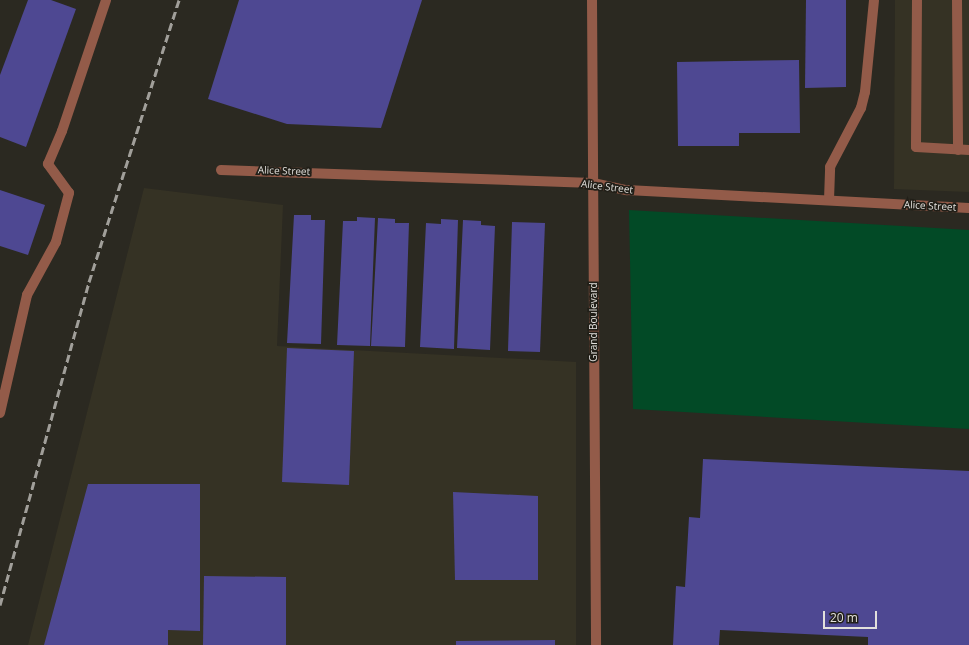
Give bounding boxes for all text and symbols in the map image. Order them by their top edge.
street label: Alice Street [258,164,310,178]
street label: Alice Street [580,178,634,196]
street label: Alice Street [904,199,956,213]
street label: Grand Boulevard [588,282,600,362]
scale bar [825,603,879,629]
text: 20 m [830,609,858,626]

